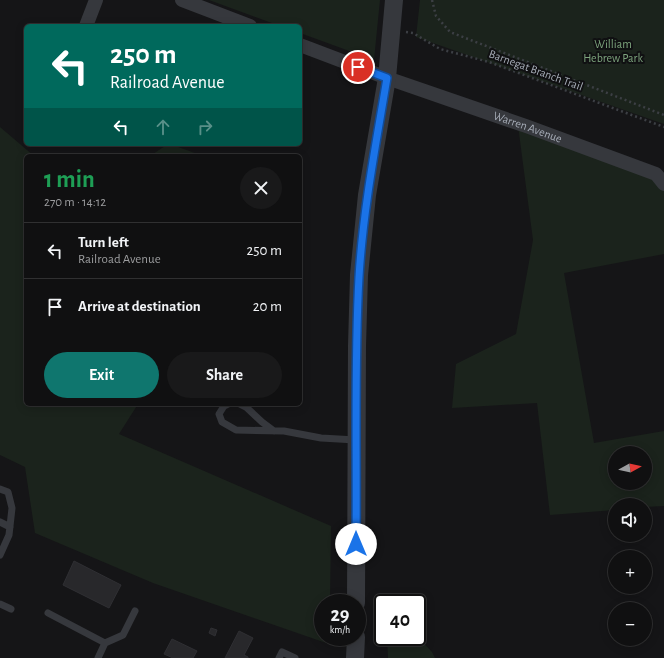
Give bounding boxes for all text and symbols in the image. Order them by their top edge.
park label: William Hebrew Park [583,38,643,64]
icon: left [44,40,96,92]
text: 250 m [110,41,177,69]
street label: Barnegat Branch Trail [487,47,585,93]
pin [341,50,375,84]
icon: arrive [347,56,369,78]
text: Railroad Avenue [110,74,224,92]
street label: Warren Avenue [492,109,564,145]
icon: left [110,116,132,138]
icon: ahead [152,116,174,138]
icon: right [194,116,216,138]
button: close [240,167,282,209]
text: 1 min [44,168,95,192]
text: 270 m · 14:12 [44,196,106,209]
text: Turn left [78,235,129,250]
icon: left [44,240,66,262]
text: 250 m [247,243,282,258]
text: Railroad Avenue [78,253,161,266]
icon: arrive [44,296,66,318]
text: Arrive at destination [78,299,201,314]
text: 20 m [253,299,282,314]
button: Exit [44,352,159,398]
button: Share [167,352,282,398]
north arrow [608,446,652,490]
map controls [608,446,652,646]
button: sound [608,498,652,542]
position arrow [335,523,377,565]
button: + [608,550,652,594]
speed limit sign: 40 [374,594,426,646]
button: − [608,602,652,646]
text: 29 [330,605,350,625]
text: km/h [330,625,350,635]

